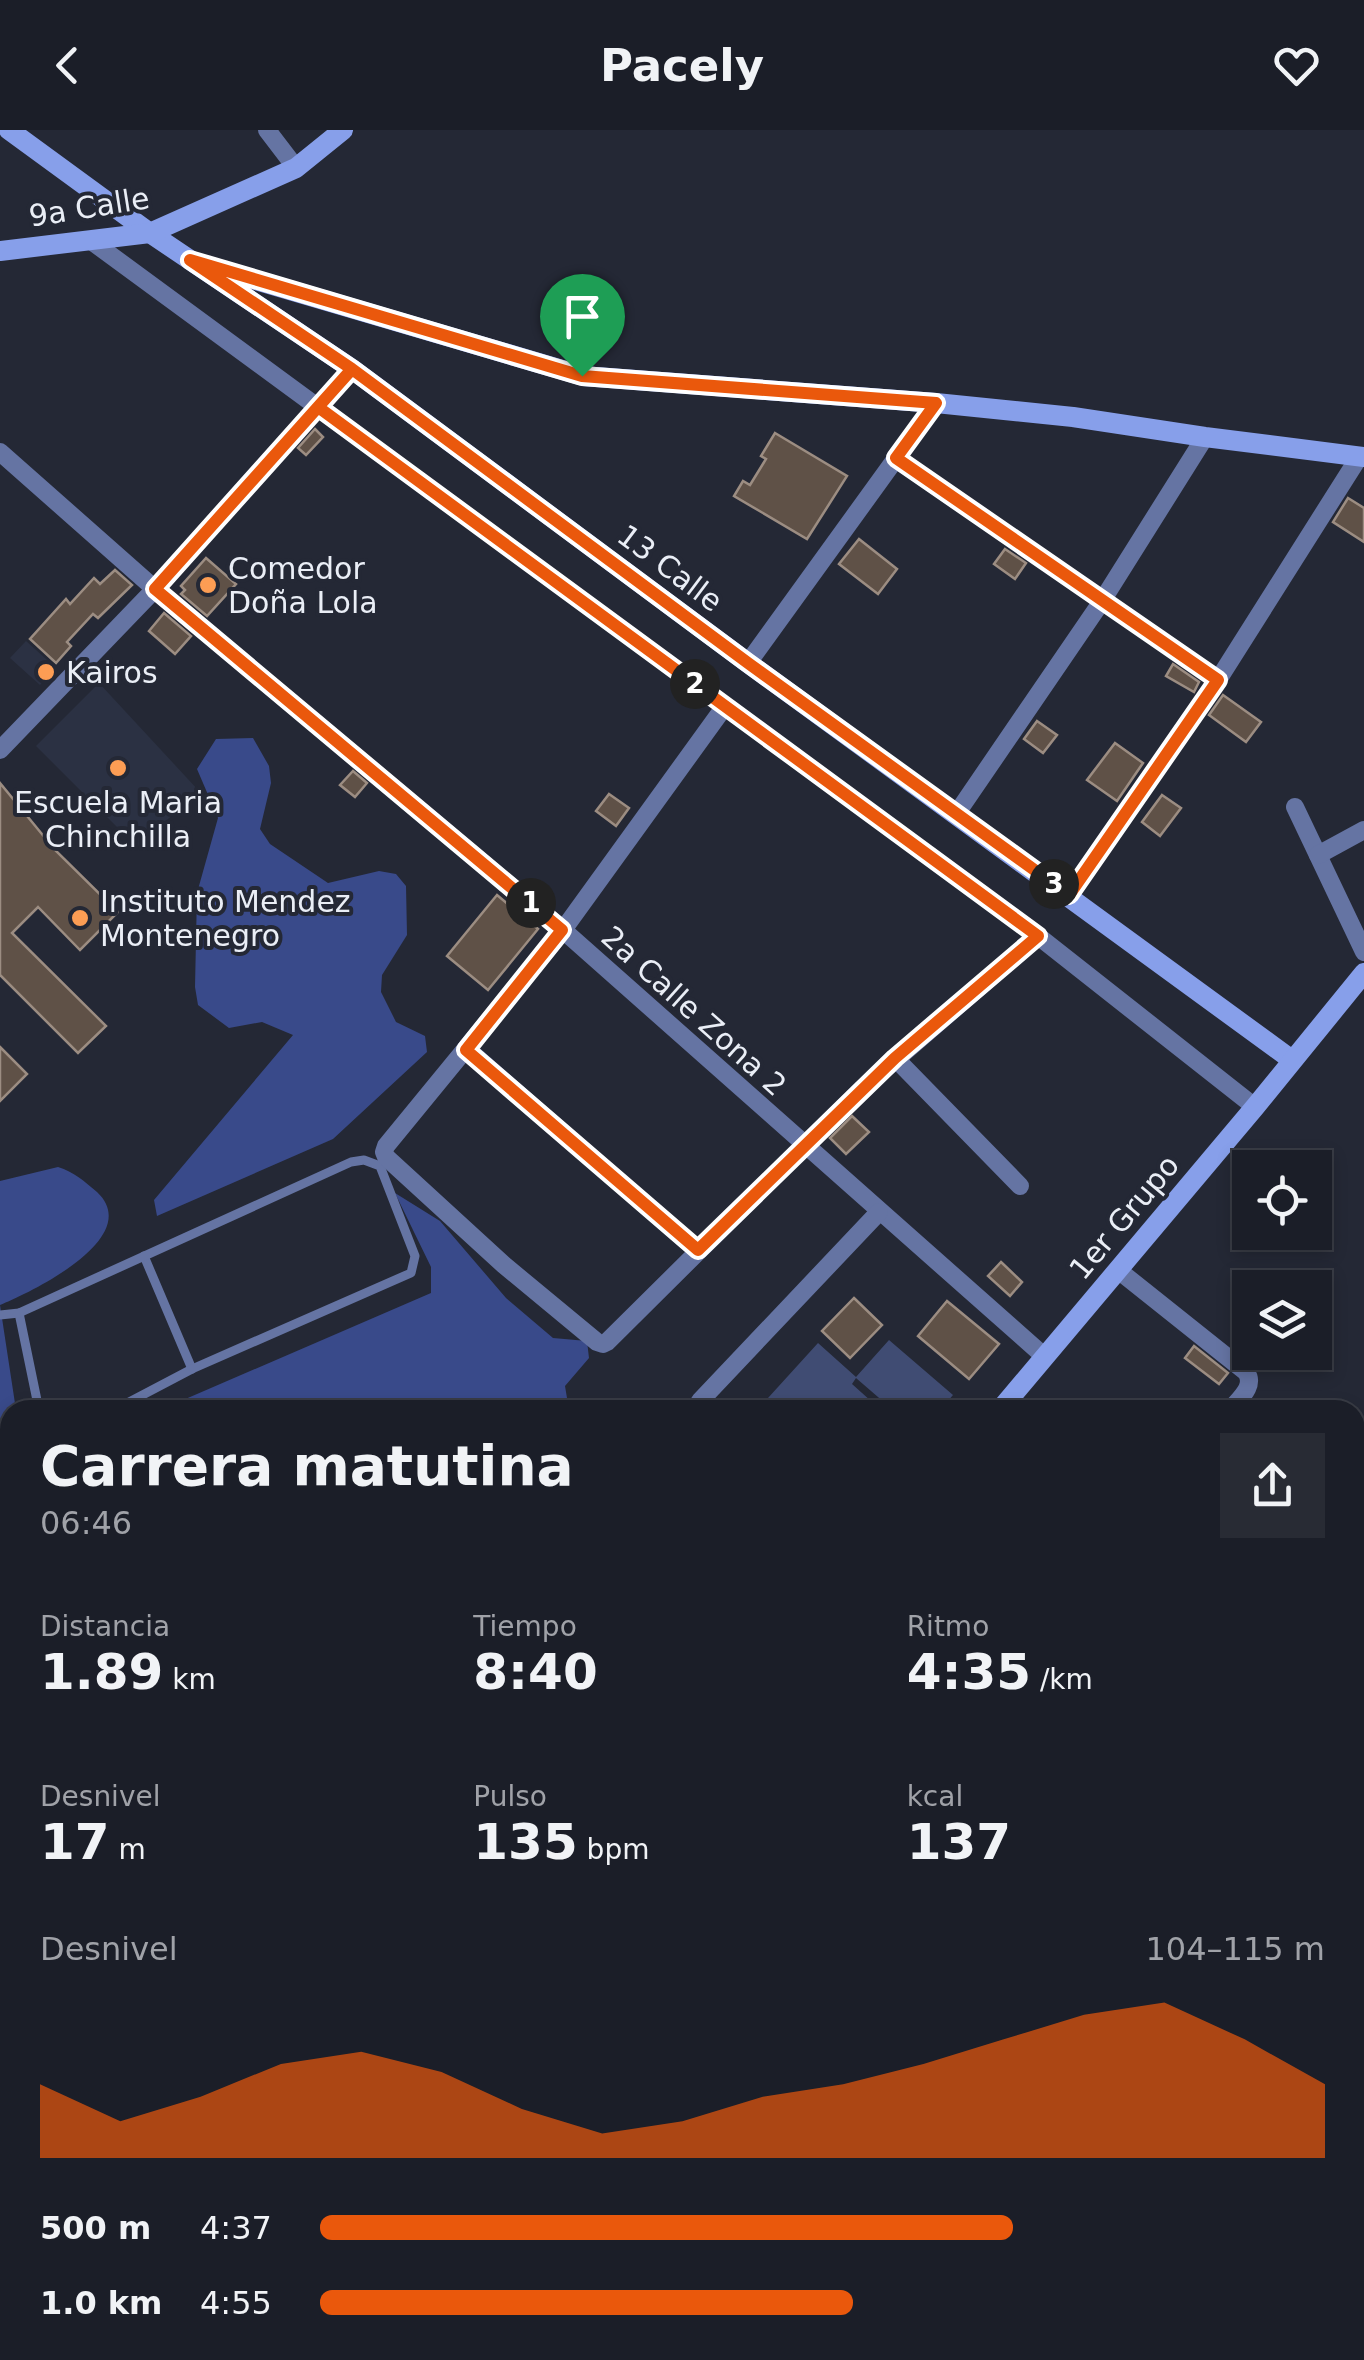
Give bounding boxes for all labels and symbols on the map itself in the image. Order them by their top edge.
street label: 9a Calle [26,180,152,234]
pin [540,274,625,377]
street label: 13 Calle [611,517,729,619]
place label: Comedor Doña Lola [228,551,378,620]
marker: Comedor Doña Lola [197,574,219,596]
place label: Kairos [66,655,158,690]
pin: 2 [670,659,720,709]
marker: Kairos [35,661,57,683]
marker: Escuela Maria Chinchilla [107,757,129,779]
place label: Escuela Maria Chinchilla [14,785,222,854]
pin: 3 [1029,859,1079,909]
pin: 1 [506,878,556,928]
place label: Instituto Mendez Montenegro [100,884,351,953]
marker: Instituto Mendez Montenegro [69,907,91,929]
street label: 2a Calle Zona 2 [595,919,793,1103]
street label: 1er Grupo [1062,1148,1186,1286]

